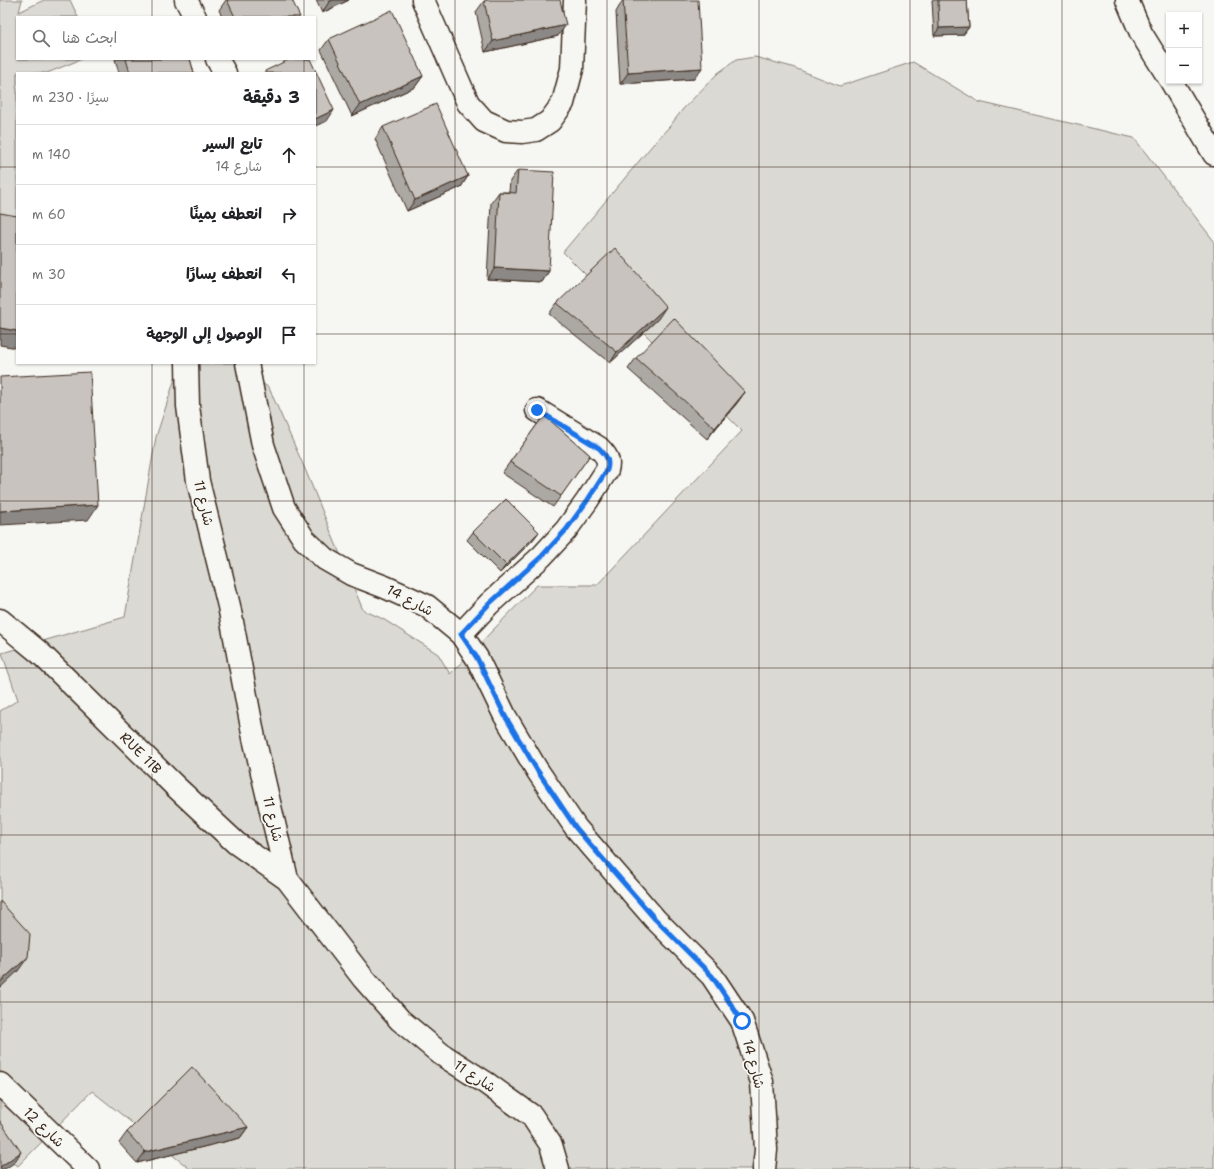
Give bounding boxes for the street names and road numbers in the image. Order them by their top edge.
street label: شارع 11 [189,478,218,528]
street label: شارع 14 [383,580,436,621]
street label: RUE 11B [116,728,166,778]
street label: شارع 11 [258,794,287,844]
street label: شارع 14 [738,1037,769,1091]
street label: شارع 11 [450,1056,499,1097]
street label: شارع 12 [19,1103,68,1152]

